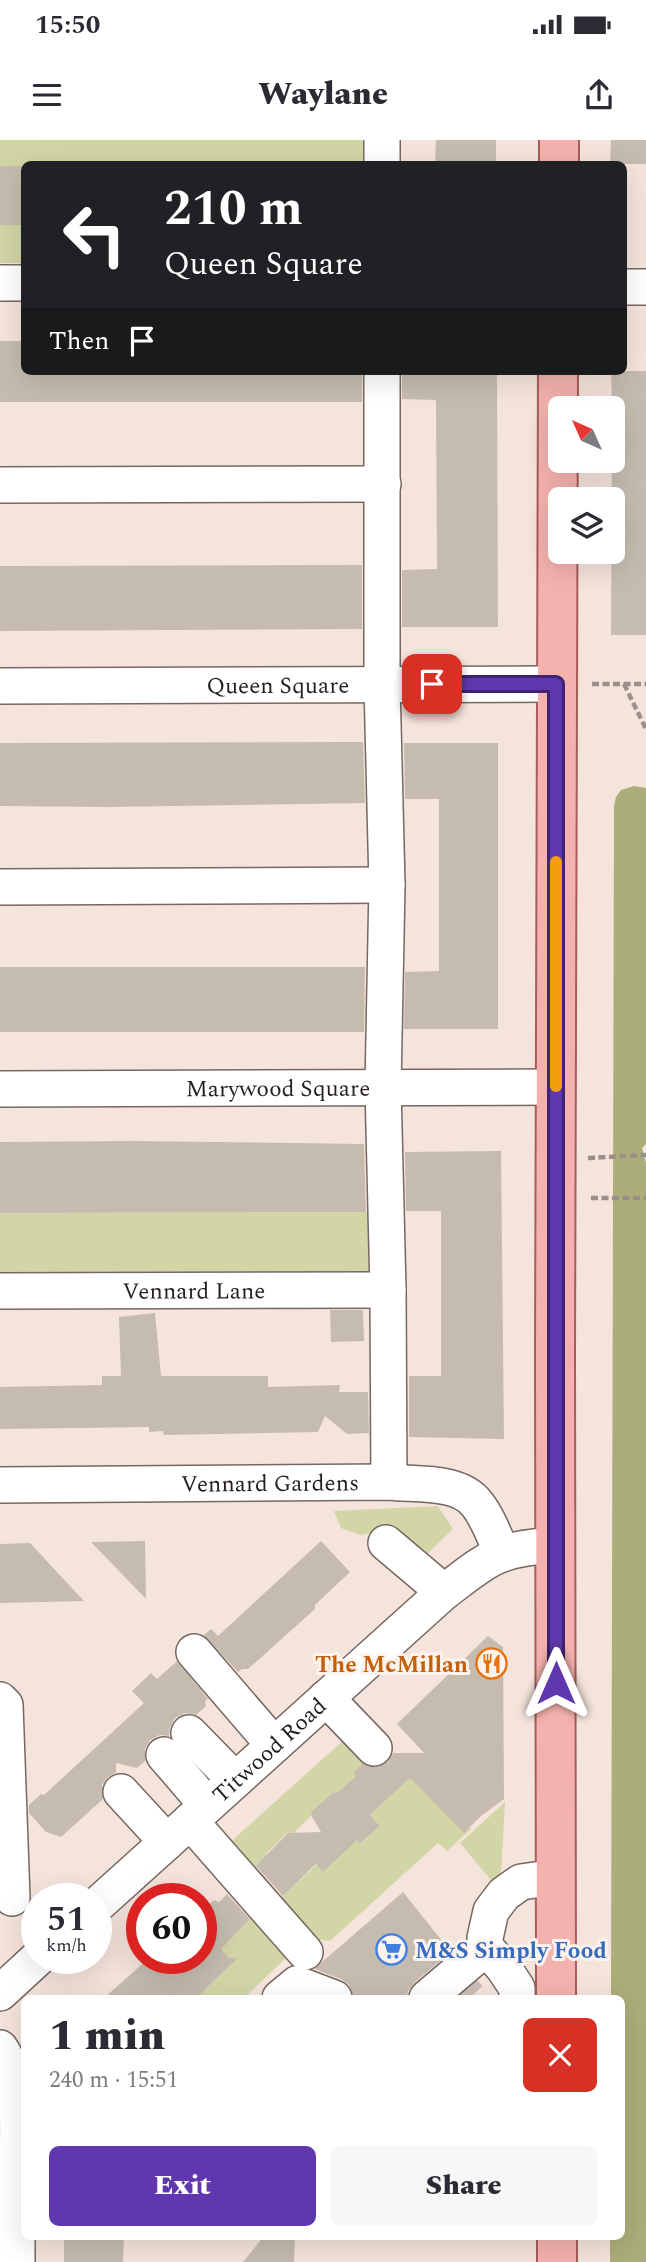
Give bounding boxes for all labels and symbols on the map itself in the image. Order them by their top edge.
north arrow [548,396,625,472]
pin [402,654,462,714]
street label: Queen Square [207,669,349,704]
street label: Marywood Square [186,1072,370,1107]
street label: Vennard Lane [122,1274,266,1310]
street label: Vennard Gardens [181,1466,359,1503]
position arrow [519,1646,593,1720]
restaurant icon: The McMillan [474,1647,508,1681]
place label: The McMillan [315,1648,468,1683]
street label: Titwood Road [205,1690,335,1812]
speed limit sign: 60 [126,1883,217,1974]
supermarket icon: M&S Simply Food [375,1933,409,1967]
place label: M&S Simply Food [415,1934,607,1969]

